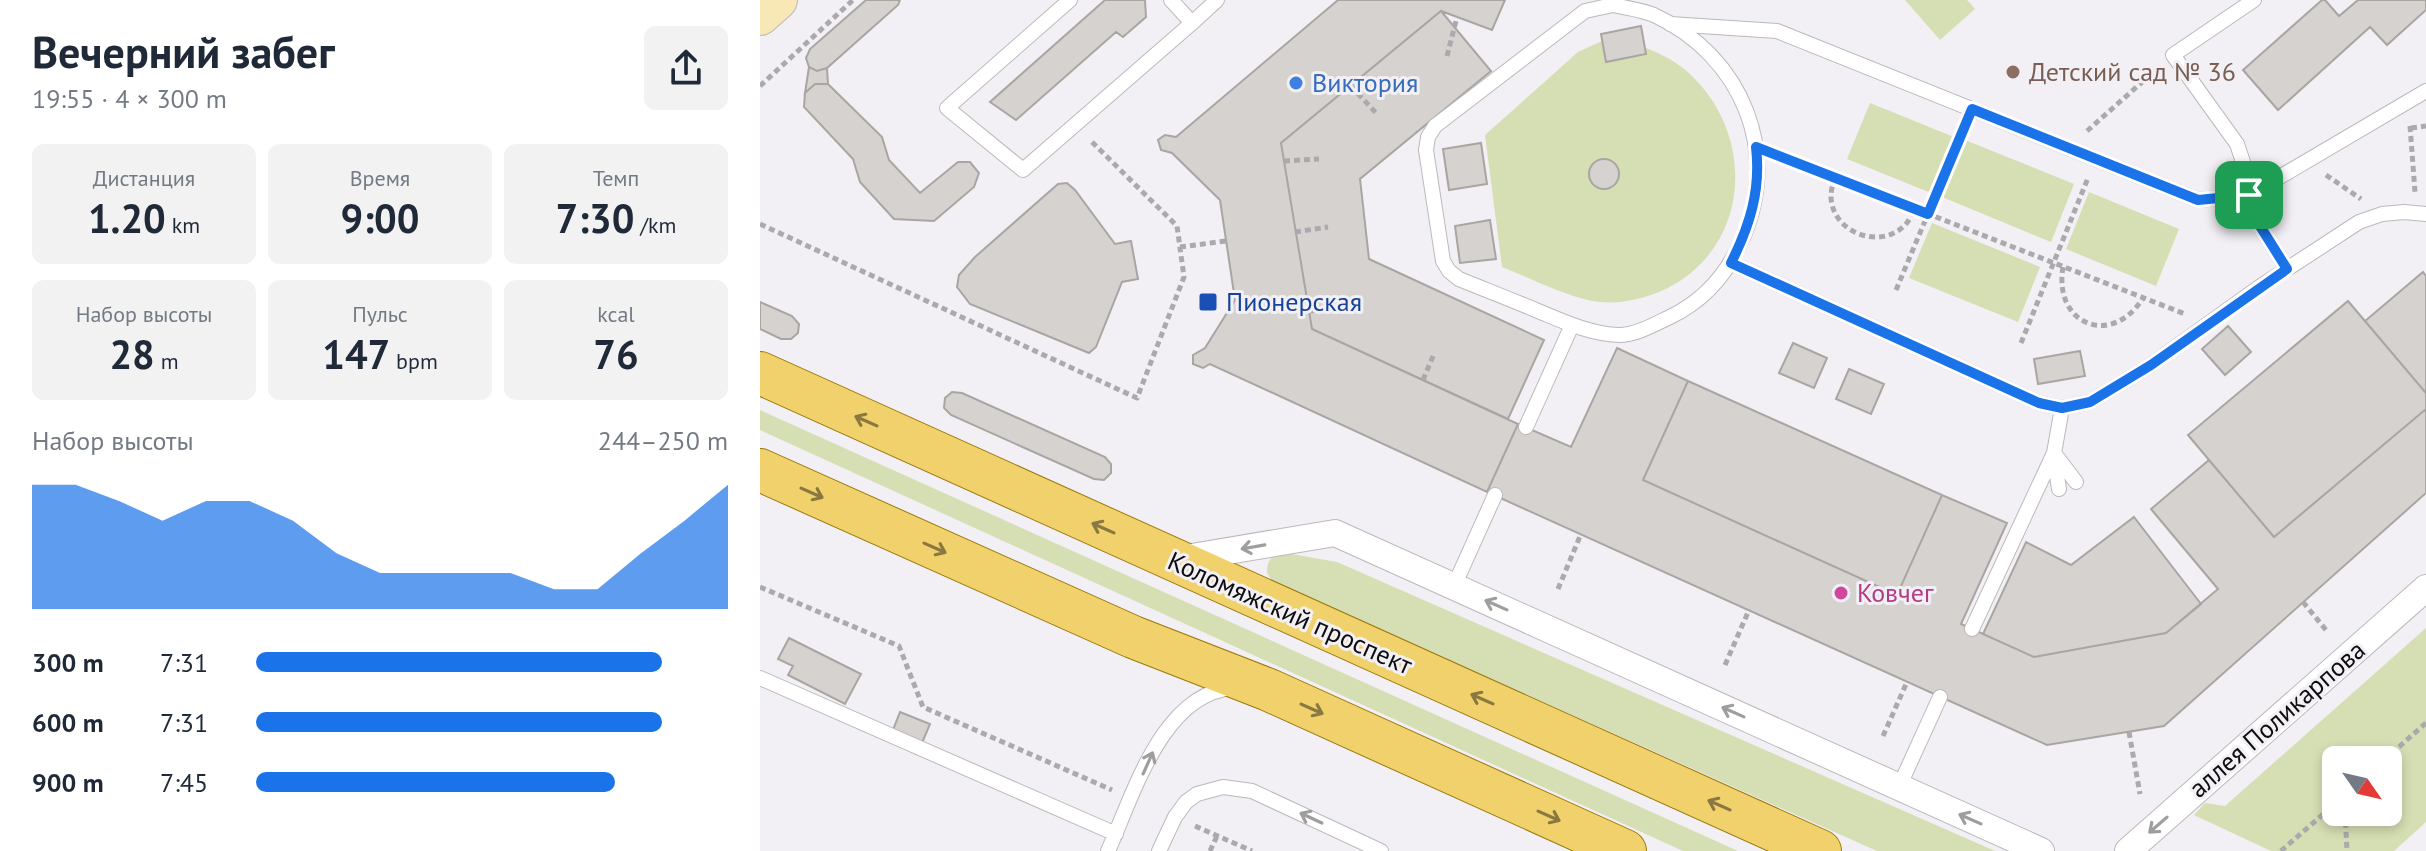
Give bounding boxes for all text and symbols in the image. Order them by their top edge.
text: Вечерний забег [32,23,335,80]
button: share [644,26,728,110]
place label: Детский сад № 36 [2029,55,2236,88]
marker: Детский сад № 36 [2004,63,2022,81]
place label: Виктория [1312,66,1418,99]
marker: Виктория [1287,74,1305,92]
text: 19:55 · 4 × 300 m [32,82,227,115]
pin [2215,161,2283,229]
text: Дистанция [93,164,195,192]
text: Время [350,164,410,192]
text: Темп [593,164,639,192]
icon: arrive [2227,173,2271,217]
text: 1.20 [88,192,166,244]
text: 9:00 [341,192,419,244]
text: 7:30 [556,192,634,244]
text: km [166,211,200,239]
text: /km [634,211,676,239]
place label: Пионерская [1226,285,1362,318]
marker: Пионерская [1197,291,1219,313]
text: Набор высоты [76,300,212,328]
text: Пульс [352,300,408,328]
text: kcal [597,300,635,328]
text: 28 [109,328,155,380]
text: 147 [322,328,390,380]
text: 76 [593,328,639,380]
text: m [155,347,179,375]
text: bpm [390,347,438,375]
one-way arrow [854,412,879,427]
text: Набор высоты [32,424,194,457]
text: 244–250 m [598,424,728,457]
one-way arrow [800,486,824,501]
one-way arrow [1091,520,1115,535]
one-way arrow [1241,540,1266,555]
one-way arrow [923,541,947,556]
street label: Коломяжский проспект [1163,544,1418,682]
place label: Ковчег [1857,576,1934,609]
marker: Ковчег [1832,584,1850,602]
one-way arrow [1484,597,1508,612]
street label: аллея Поликарпова [2182,633,2372,804]
text: 300 m [32,646,104,679]
text: 7:31 [160,646,208,679]
one-way arrow [1470,691,1494,706]
one-way arrow [1300,702,1324,717]
one-way arrow [1721,704,1745,719]
text: 600 m [32,706,104,739]
text: 7:31 [160,706,208,739]
north arrow [2322,746,2402,826]
map controls [2322,746,2402,826]
one-way arrow [1141,751,1156,776]
text: 900 m [32,766,104,799]
text: 7:45 [160,766,208,799]
one-way arrow [1707,797,1732,812]
one-way arrow [1299,810,1323,825]
one-way arrow [1536,810,1560,825]
one-way arrow [1958,811,1982,826]
one-way arrow [2148,816,2168,834]

